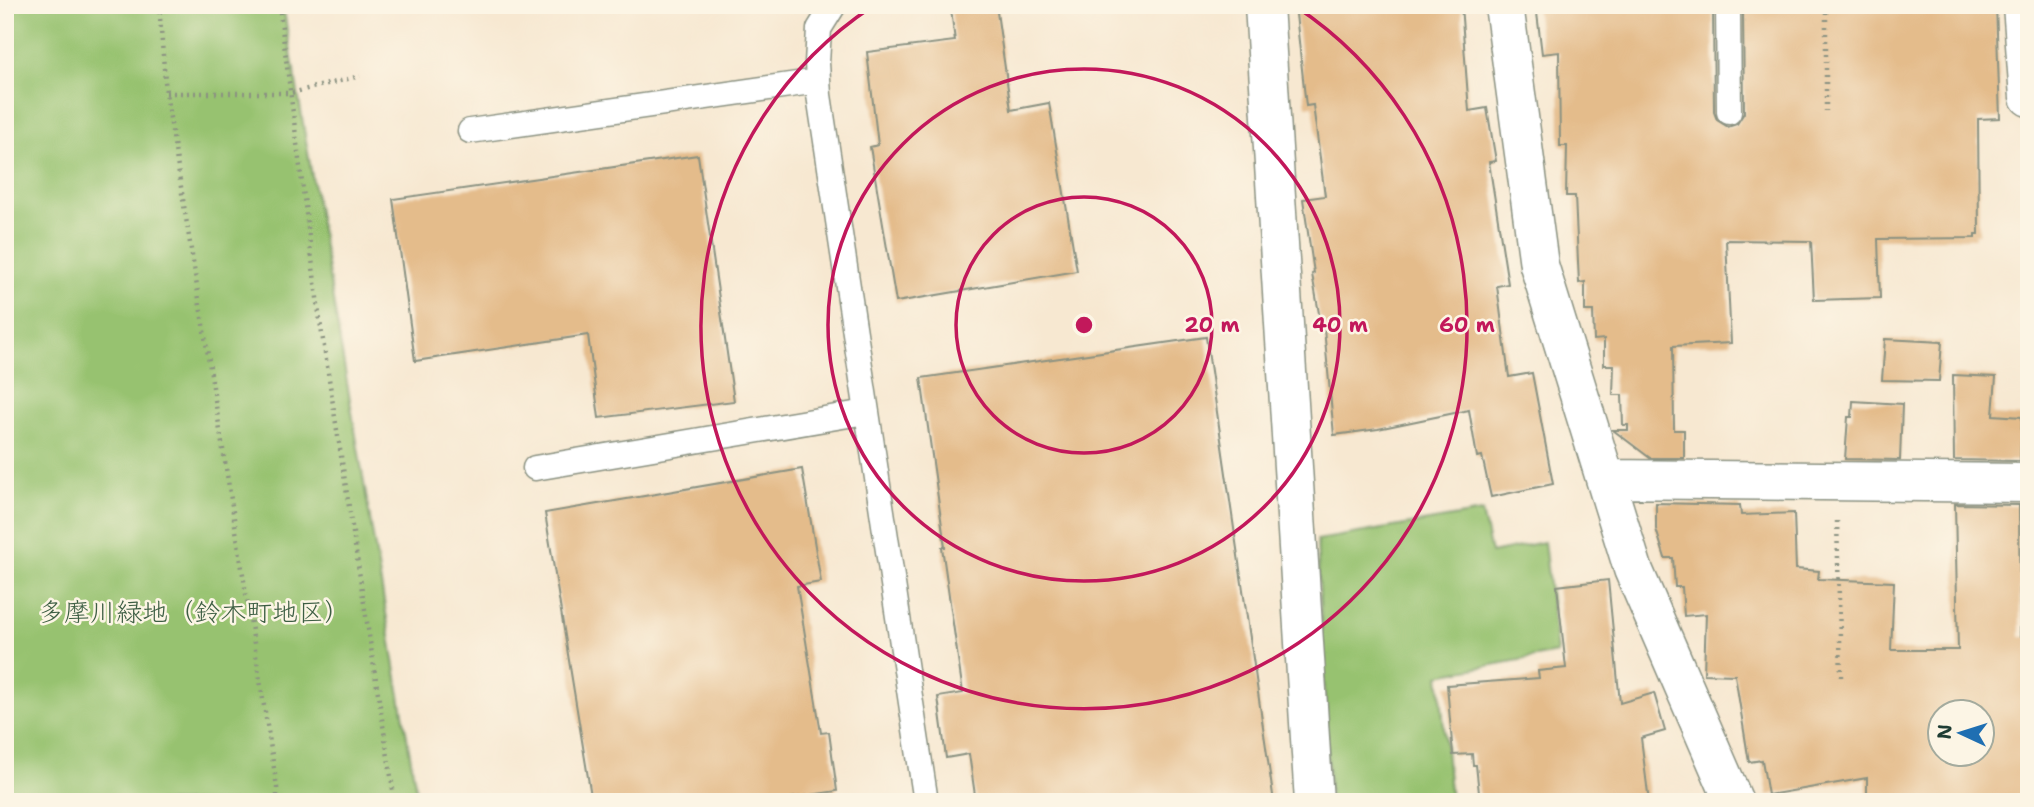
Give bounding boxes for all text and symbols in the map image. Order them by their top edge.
text: 20 m [1184,311,1240,339]
text: 40 m [1312,311,1368,339]
text: 60 m [1439,311,1495,339]
centre of rings [1072,313,1096,337]
park label: 多摩川緑地（鈴木町地区） [38,594,350,629]
north arrow [1926,698,1996,768]
text: N [1932,723,1958,740]

